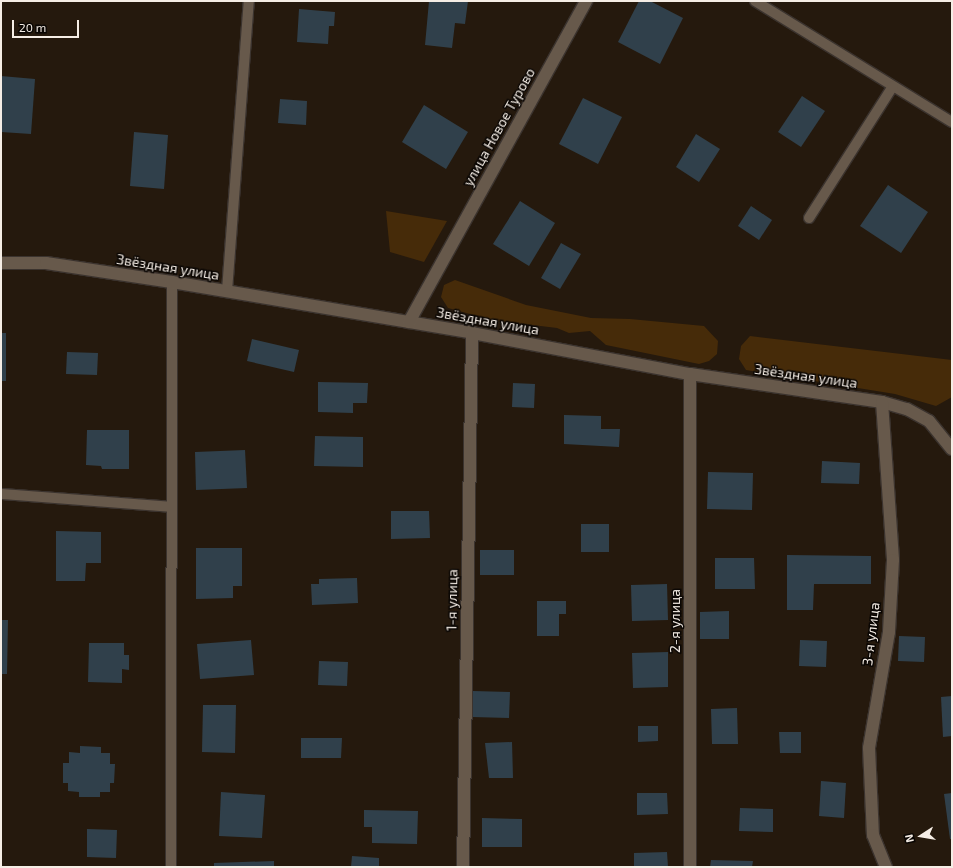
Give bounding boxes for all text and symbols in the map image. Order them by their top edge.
scale bar [14,12,81,38]
text: 20 m [19,20,46,34]
street label: улица Новое Турово [460,65,538,189]
street label: Звёздная улица [115,251,221,283]
street label: Звёздная улица [435,304,541,338]
street label: Звёздная улица [753,360,859,392]
street label: 1-я улица [443,569,461,631]
street label: 2-я улица [667,589,683,653]
street label: 3-я улица [859,601,883,667]
north arrow [901,816,941,856]
text: N [902,833,916,844]

